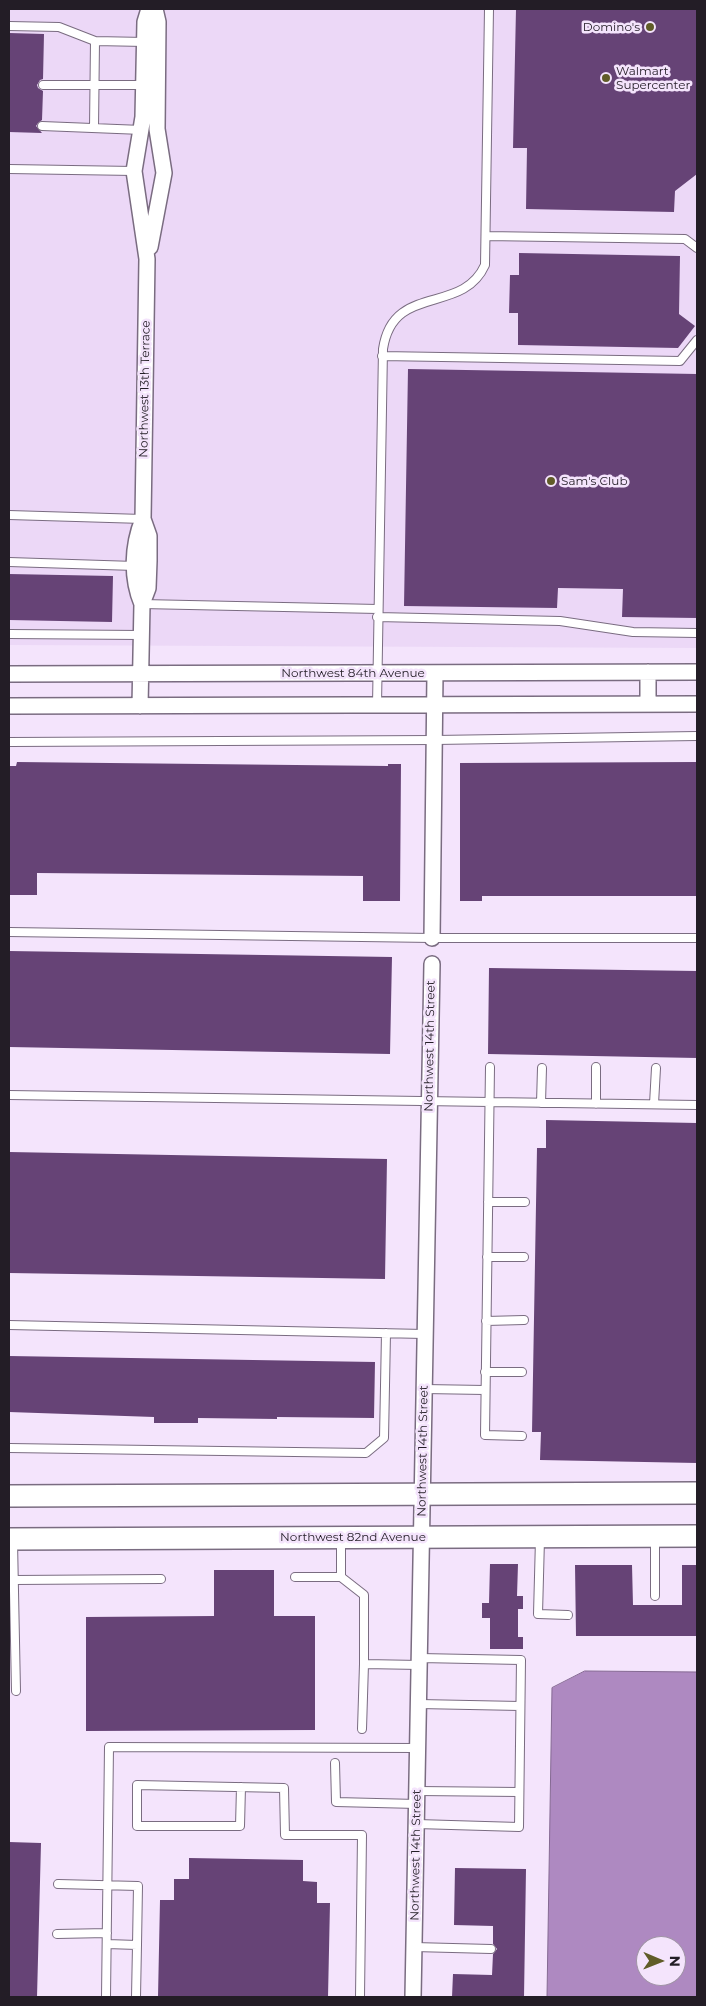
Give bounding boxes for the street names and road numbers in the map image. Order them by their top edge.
street label: Northwest 13th Terrace [137,320,153,458]
street label: Northwest 84th Avenue [281,666,425,680]
street label: Northwest 14th Street [422,980,438,1112]
street label: Northwest 14th Street [415,1385,431,1517]
street label: Northwest 82nd Avenue [280,1530,426,1544]
street label: Northwest 14th Street [408,1789,424,1921]

